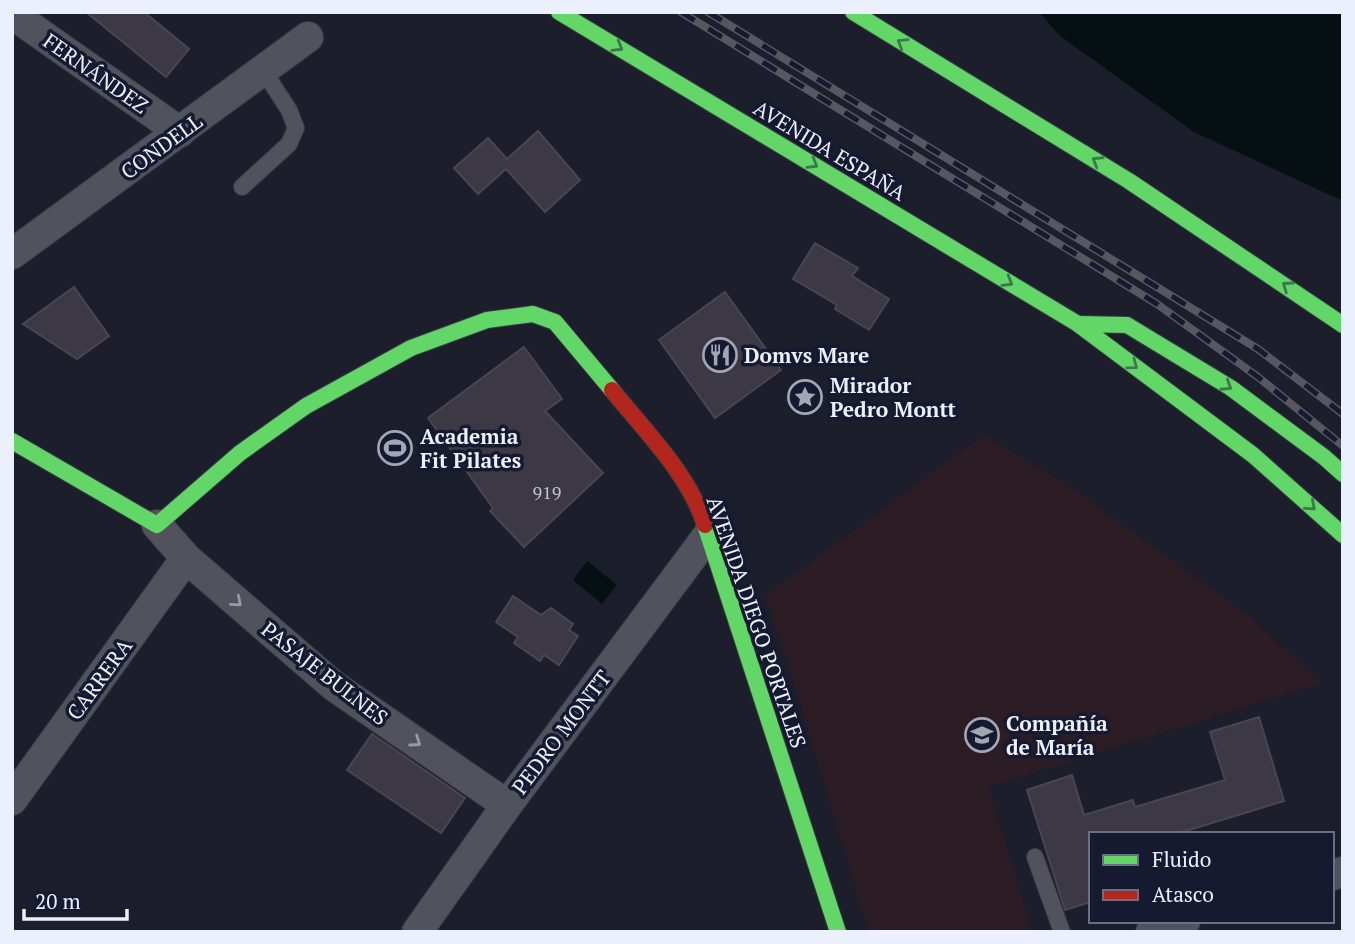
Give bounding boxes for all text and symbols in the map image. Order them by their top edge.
street label: FERNÁNDEZ [38,27,154,119]
one-way arrow [610,39,623,52]
one-way arrow [897,39,910,52]
street label: AVENIDA ESPAÑA [749,93,912,207]
street label: CONDELL [115,107,208,185]
one-way arrow [806,155,819,168]
one-way arrow [1091,157,1104,170]
one-way arrow [1000,273,1013,286]
one-way arrow [1282,282,1295,294]
restaurant icon: Domvs Mare [701,336,739,374]
place label: Domvs Mare [744,341,869,369]
one-way arrow [1125,357,1138,370]
place label: Mirador Pedro Montt [830,371,957,423]
place icon: Mirador Pedro Montt [786,378,824,416]
one-way arrow [1220,378,1233,391]
place label: Academia Fit Pilates [420,422,521,474]
sports icon: Academia Fit Pilates [376,429,414,467]
house number: 919 [533,480,561,504]
street label: AVENIDA DIEGO PORTALES [701,492,813,752]
one-way arrow [1303,498,1316,510]
one-way arrow [229,594,242,606]
street label: PASAJE BULNES [256,615,394,731]
street label: CARRERA [60,632,138,725]
street label: PEDRO MONTT [505,664,617,800]
place label: Compañía de María [1006,709,1108,761]
school or university icon: Compañía de María [963,716,1001,754]
one-way arrow [408,734,421,746]
legend [1089,832,1334,923]
text: Fluido [1152,845,1211,873]
scale bar [24,878,128,922]
text: Atasco [1152,880,1214,908]
text: 20 m [35,887,81,915]

